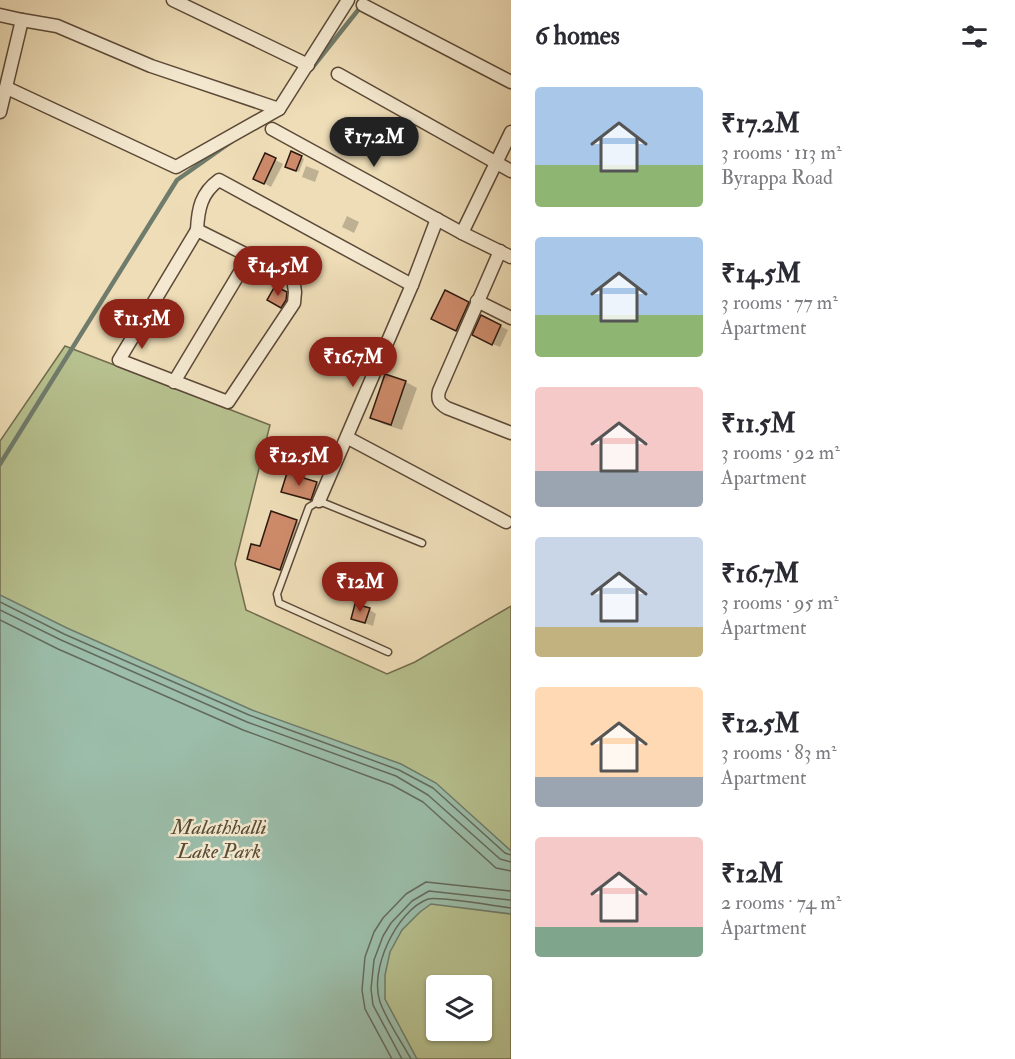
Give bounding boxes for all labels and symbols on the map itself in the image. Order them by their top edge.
pin: ₹17.2M [325,117,423,168]
pin: ₹14.5M [229,246,327,297]
pin: ₹11.5M [93,299,191,350]
pin: ₹16.7M [304,337,402,388]
pin: ₹12.5M [250,436,348,487]
pin: ₹12M [324,562,396,613]
park label: Malathhalli Lake Park [170,814,267,865]

